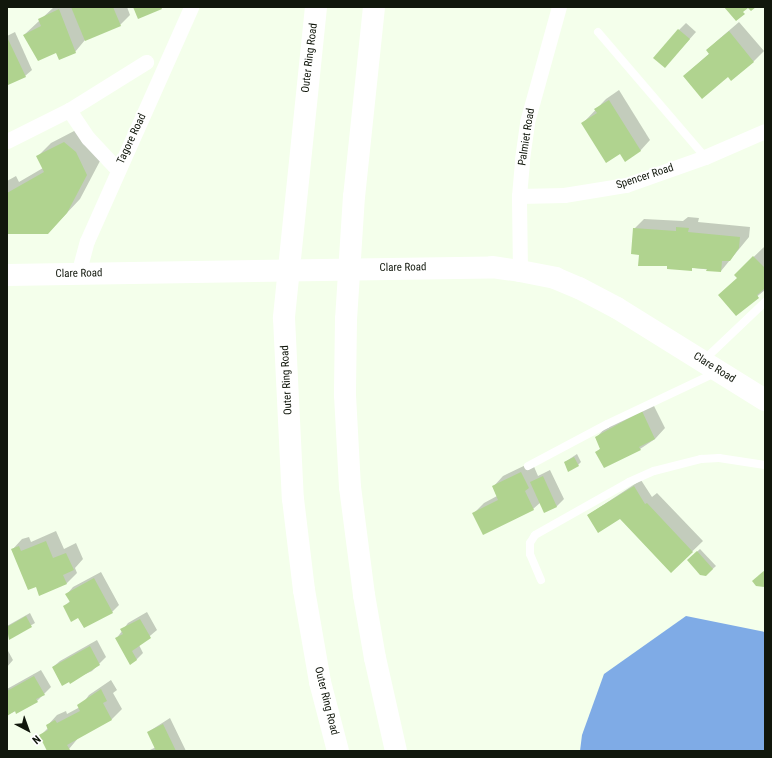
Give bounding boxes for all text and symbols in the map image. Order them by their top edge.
street label: Outer Ring Road [299,22,321,94]
street label: Palmiet Road [516,107,538,167]
street label: Tagore Road [115,112,149,166]
street label: Spencer Road [615,161,675,193]
street label: Clare Road [379,261,427,275]
street label: Clare Road [55,267,103,281]
street label: Outer Ring Road [279,345,295,415]
street label: Clare Road [691,350,737,386]
street label: Outer Ring Road [311,665,341,737]
north arrow [8,710,48,750]
text: N [29,732,43,747]

